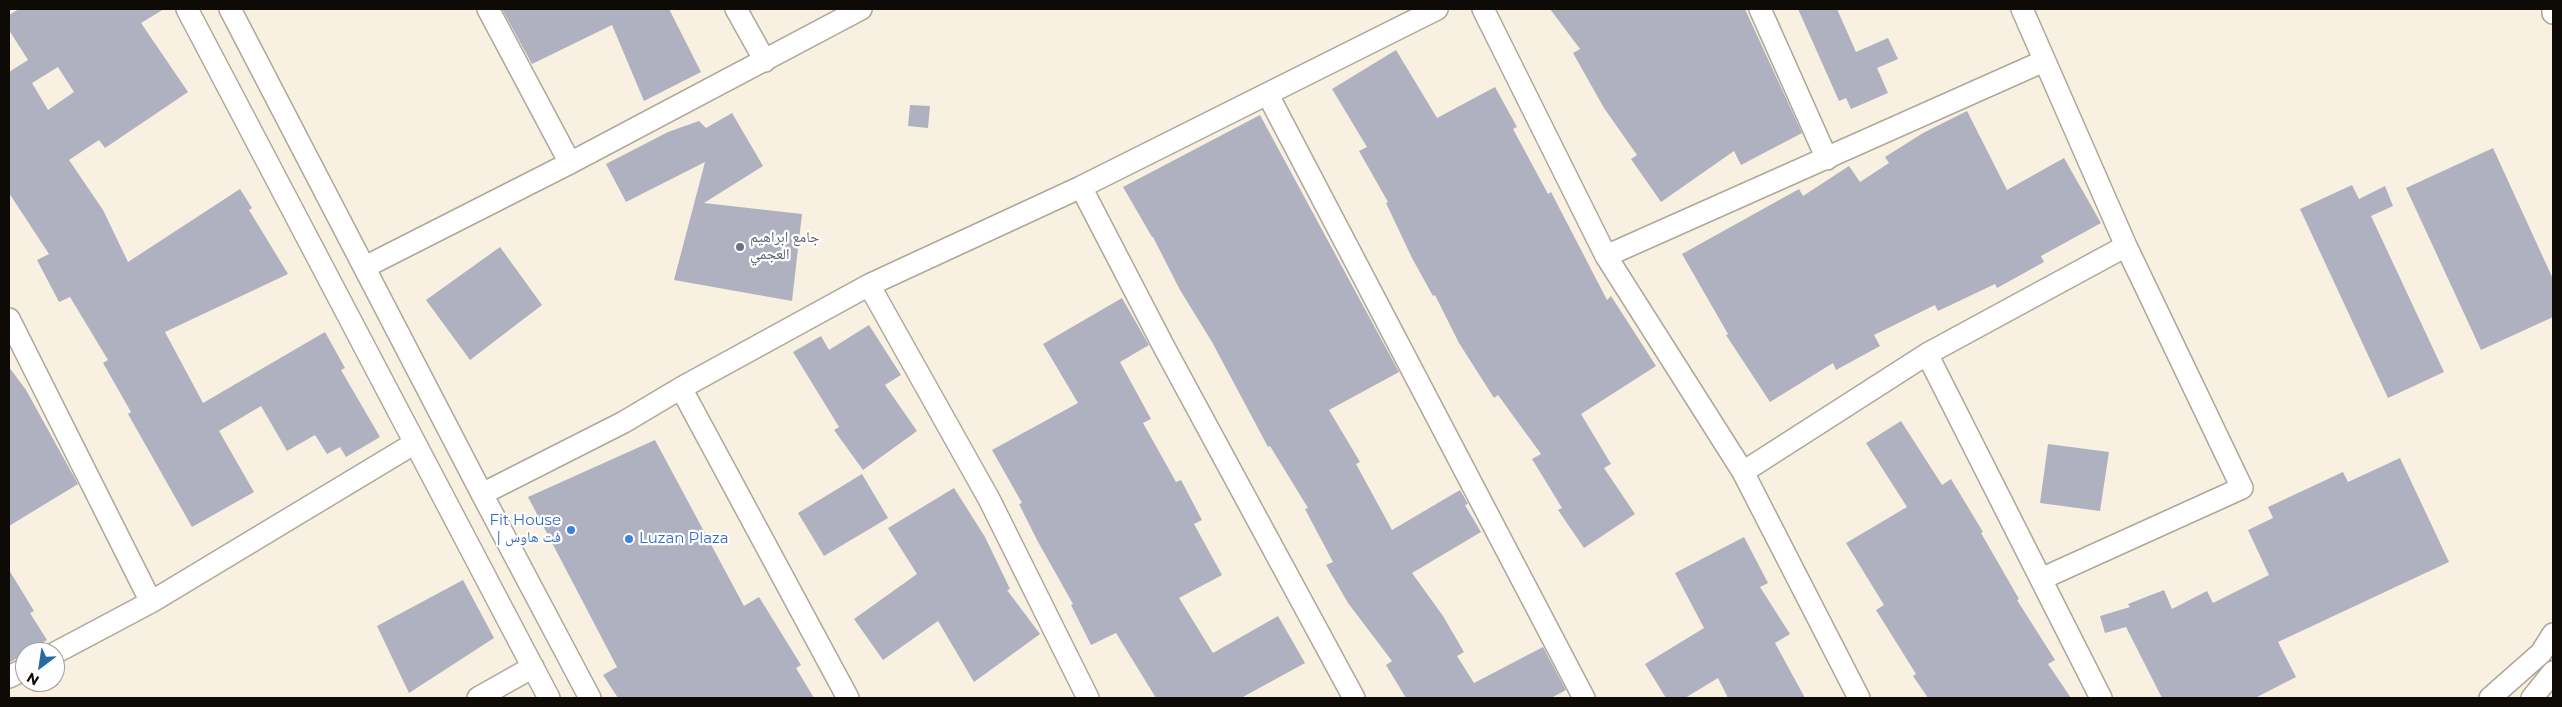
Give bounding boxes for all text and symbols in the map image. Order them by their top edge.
place label: جامع ابراهيم العجمي [750,229,820,264]
marker: جامع ابراهيم العجمي [734,241,746,253]
place label: Fit House | فت هاوس [490,512,561,547]
marker: Fit House | فت هاوس [565,524,577,536]
place label: Luzan Plaza [639,530,729,548]
marker: Luzan Plaza [623,533,635,545]
north arrow [15,642,65,692]
text: N [23,668,42,690]

